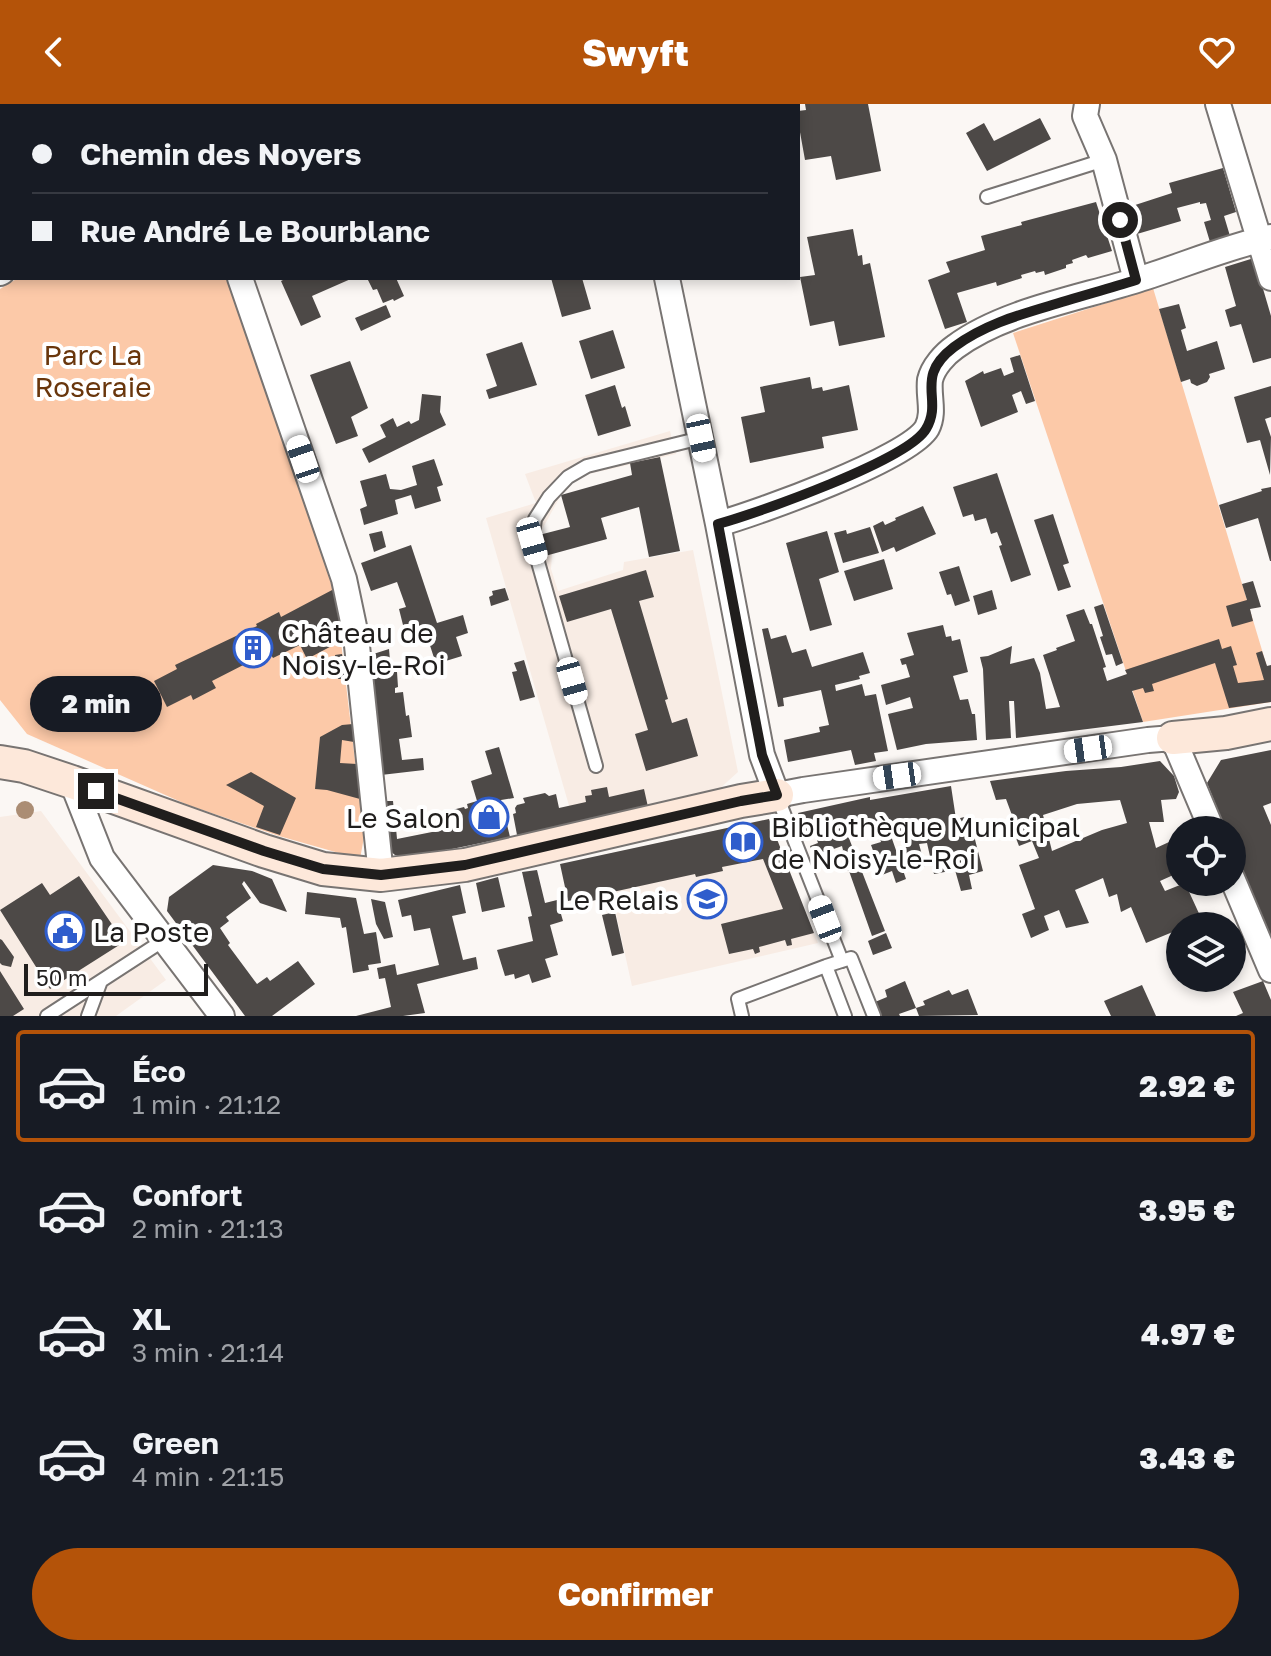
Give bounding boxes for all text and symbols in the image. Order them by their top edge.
icon: back [32,30,76,74]
icon: heart [1195,30,1239,74]
text: Swyft [582,31,689,74]
text: Chemin des Noyers [80,136,362,172]
route start [1102,202,1138,238]
text: Rue André Le Bourblanc [80,213,430,249]
park label: Parc La Roseraie [35,338,151,403]
car [684,412,718,464]
car [284,432,322,486]
car [514,515,550,567]
place label: Château de Noisy-le-Roi [281,616,446,681]
building icon: Château de Noisy-le-Roi [232,627,274,669]
car [554,655,590,707]
callout: 2 min [30,675,162,731]
text: 2 min [62,688,130,719]
car [1063,734,1113,764]
car [872,761,922,791]
route end [78,773,114,809]
shop icon: Le Salon [468,796,510,838]
place label: Le Salon [346,801,461,834]
place label: Bibliothèque Municipal de Noisy-le-Roi [771,810,1080,875]
map controls [1166,816,1246,992]
button: locate [1166,816,1246,896]
library icon: Bibliothèque Municipal de Noisy-le-Roi [722,821,764,863]
school or university icon: Le Relais [686,878,728,920]
place label: Le Relais [558,883,679,916]
car [805,892,845,946]
public building icon: La Poste [44,910,86,952]
button: layers [1166,912,1246,992]
place label: La Poste [93,915,209,948]
scale bar [24,960,208,996]
text: 50 m [36,964,87,991]
icon: car [36,1050,108,1122]
text: Éco [132,1053,186,1089]
text: 2.92 € [1139,1068,1235,1104]
text: 1 min · 21:12 [132,1089,281,1120]
icon: car [36,1174,108,1246]
text: Confort [132,1177,243,1213]
text: 3.95 € [1139,1192,1235,1228]
text: 2 min · 21:13 [132,1213,284,1244]
icon: car [36,1298,108,1370]
text: XL [132,1301,171,1337]
text: 4.97 € [1141,1316,1235,1352]
text: 3 min · 21:14 [132,1337,284,1368]
icon: car [36,1422,108,1494]
text: Green [132,1425,219,1461]
text: 3.43 € [1139,1440,1235,1476]
text: 4 min · 21:15 [132,1461,284,1492]
button: Confirmer [32,1548,1239,1640]

